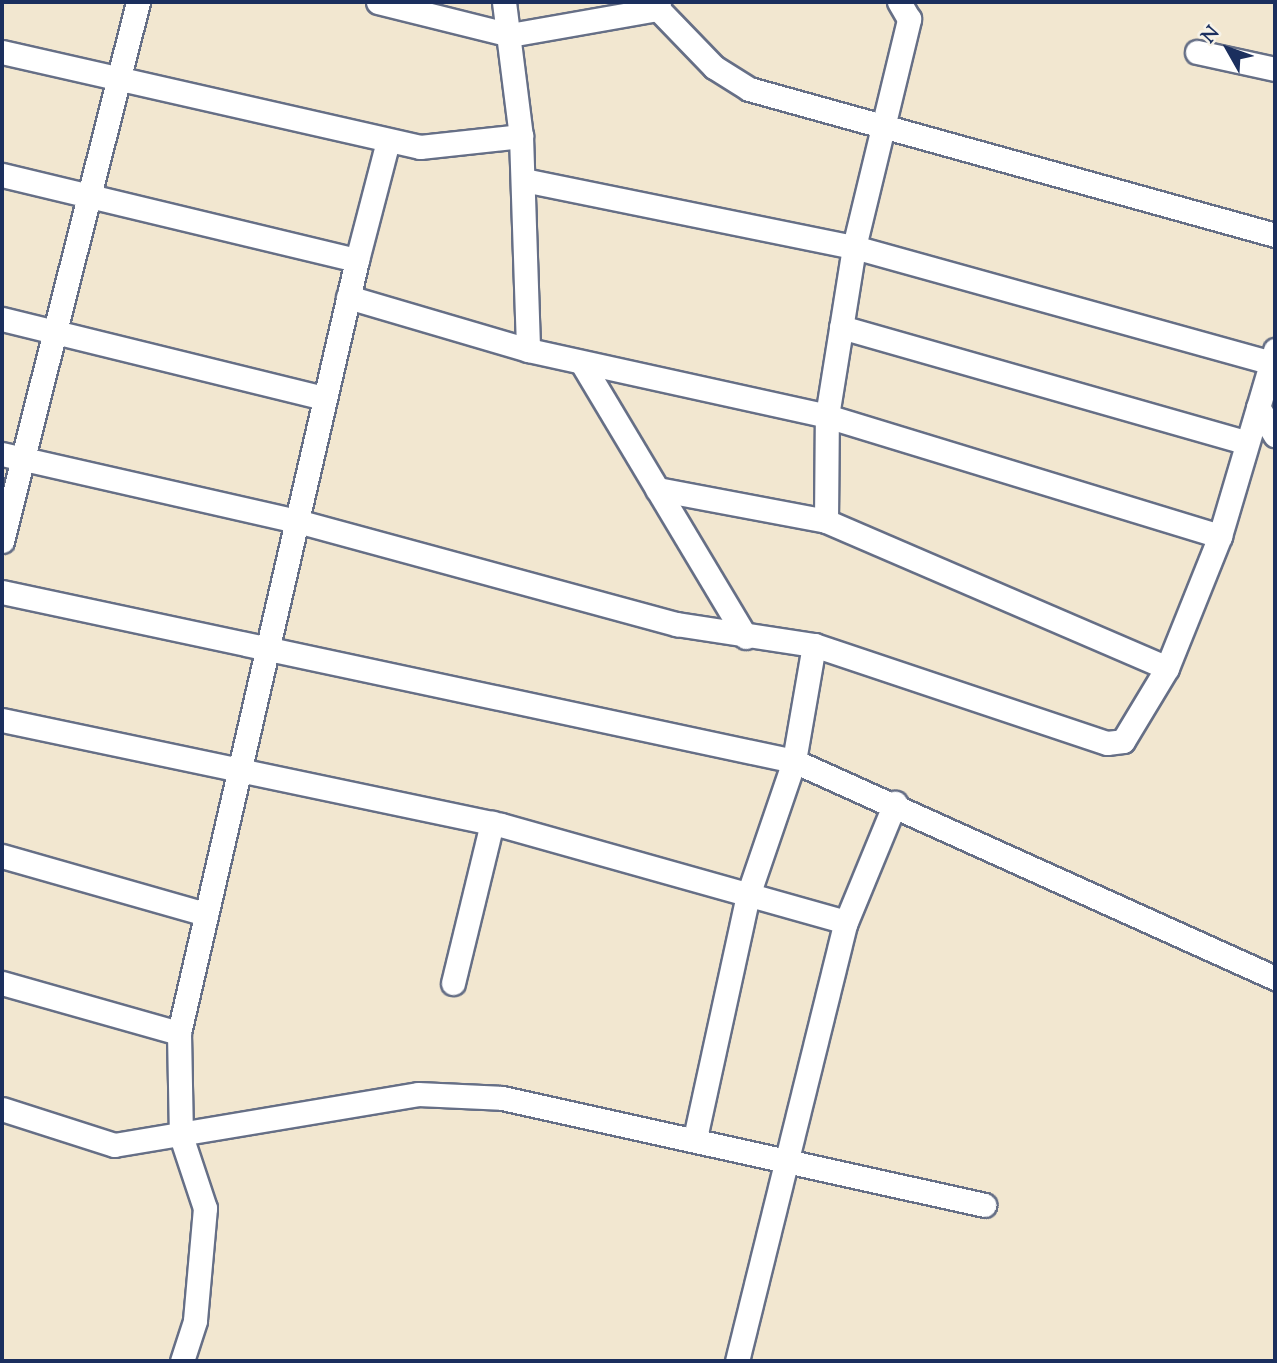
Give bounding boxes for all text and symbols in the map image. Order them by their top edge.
north arrow [1193,14,1263,84]
text: N [1196,21,1227,50]

